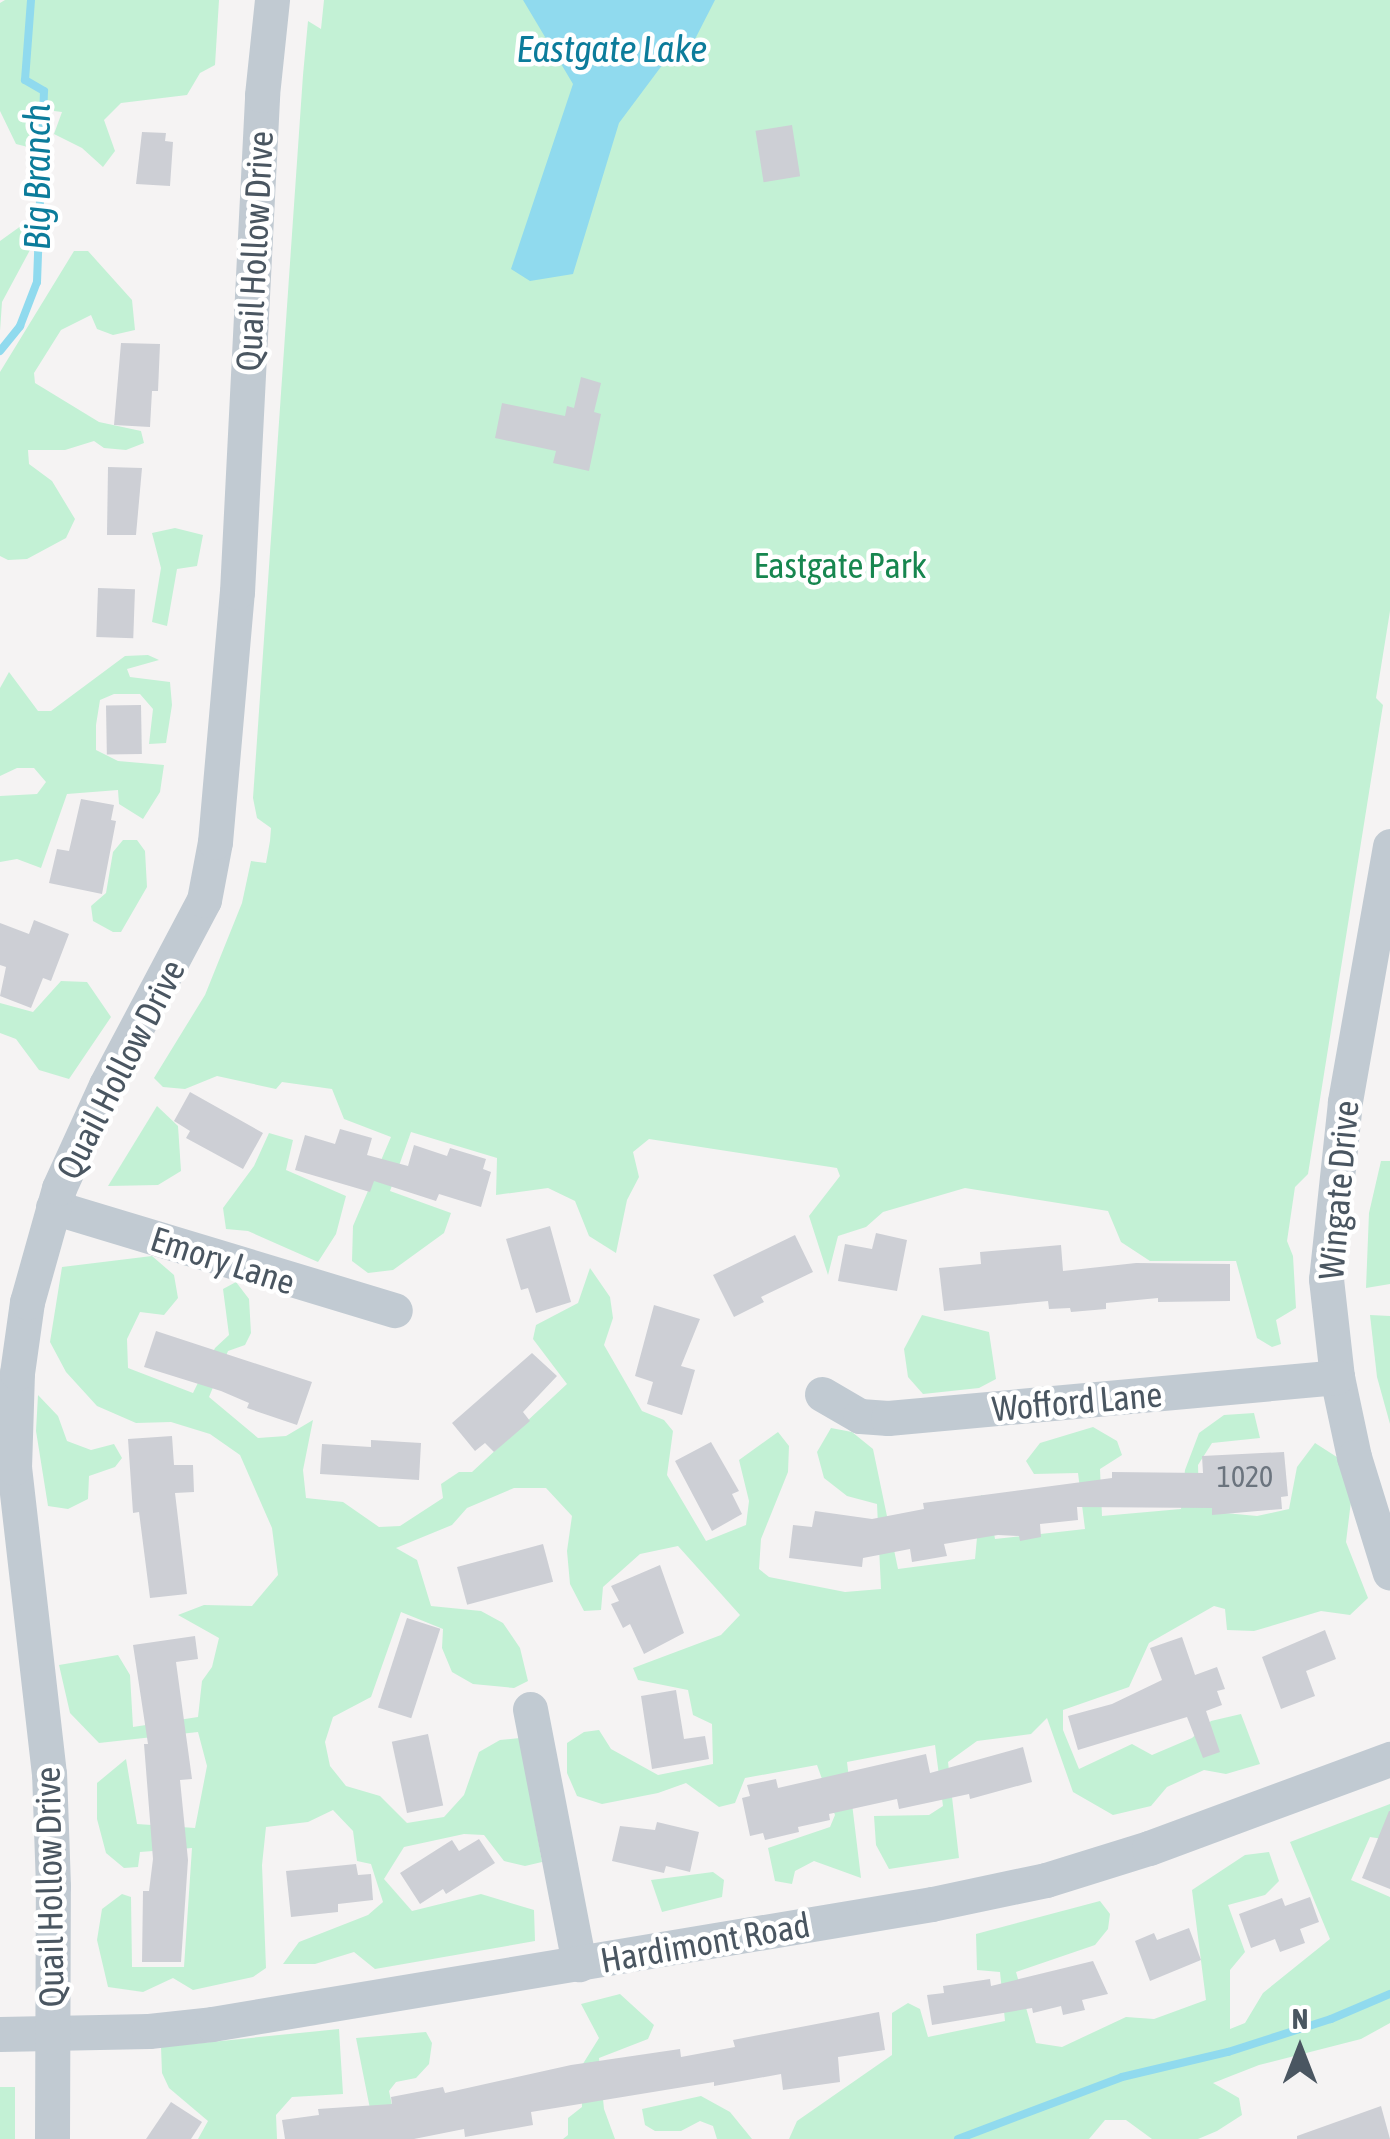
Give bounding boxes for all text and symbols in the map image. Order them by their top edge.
water label: Eastgate Lake [516,26,708,72]
water label: Big Branch [14,104,60,250]
street label: Quail Hollow Drive [227,130,281,372]
park label: Eastgate Park [753,544,927,586]
street label: Quail Hollow Drive [47,952,193,1186]
street label: Wingate Drive [1309,1099,1367,1281]
street label: Emory Lane [146,1217,300,1303]
street label: Wofford Lane [990,1373,1164,1429]
house number: 1020 [1217,1458,1273,1494]
street label: Quail Hollow Drive [26,1766,72,2008]
street label: Hardimont Road [597,1903,813,1981]
north arrow [1250,1999,1350,2099]
text: N [1292,2003,1308,2035]

